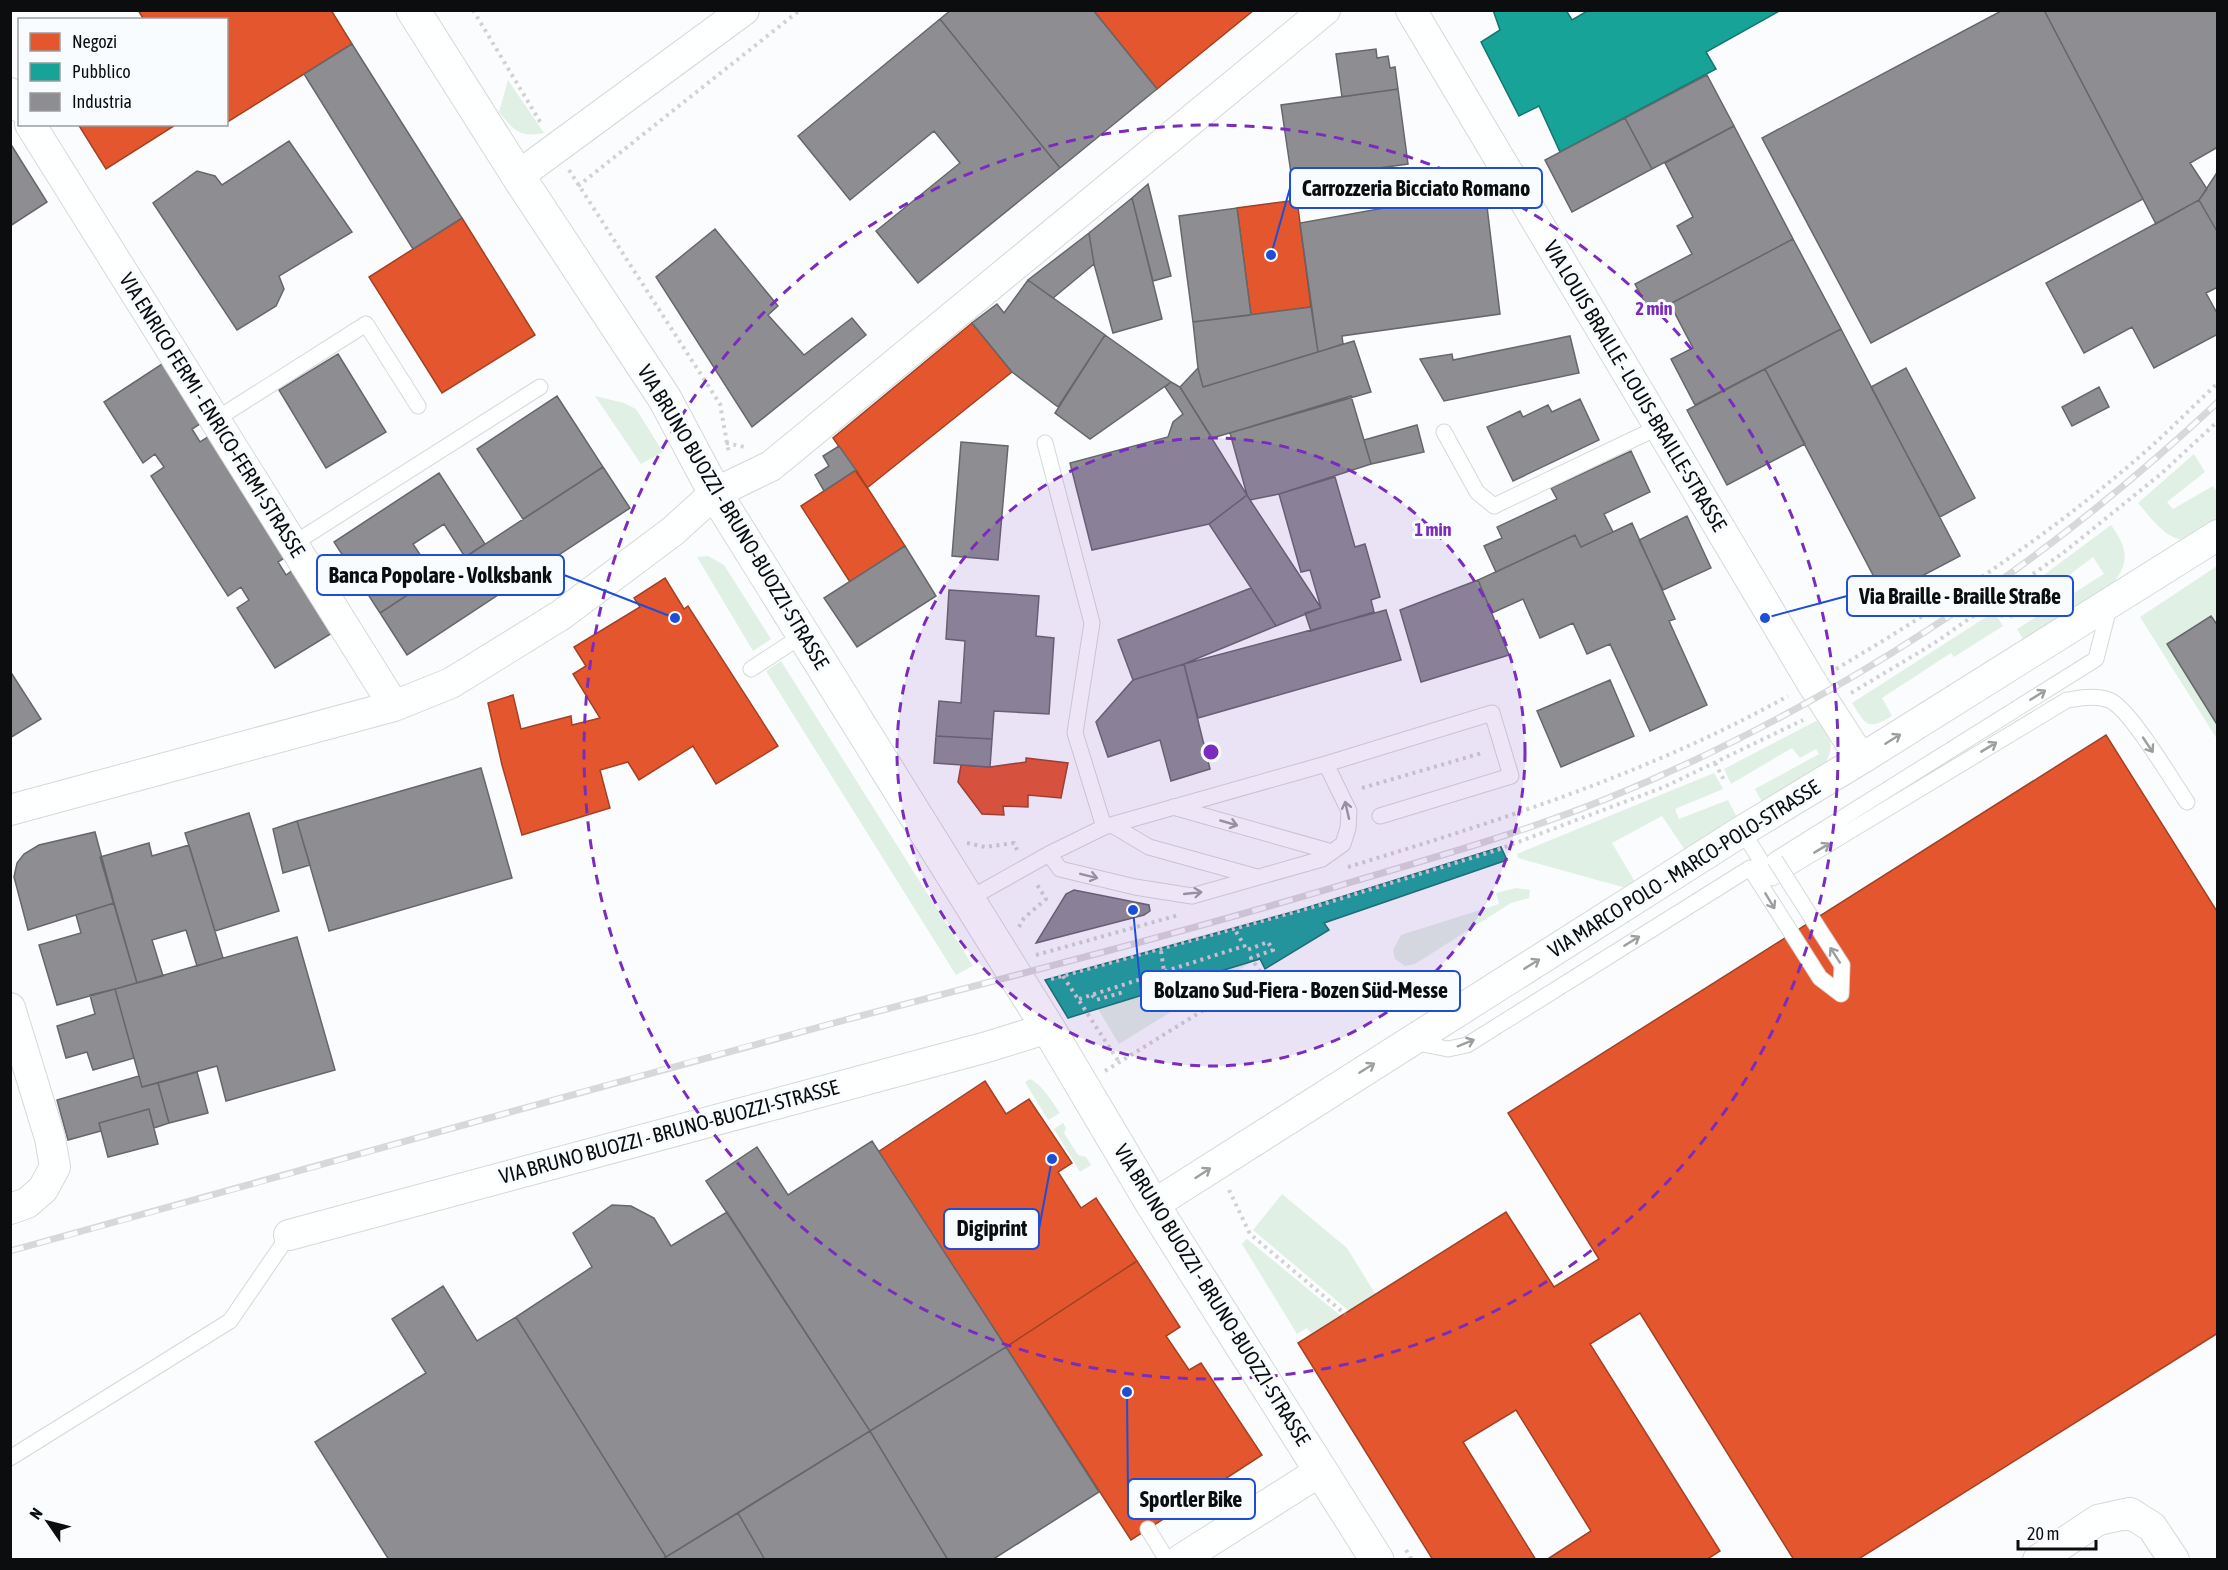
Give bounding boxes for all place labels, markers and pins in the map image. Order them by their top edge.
callout: Carrozzeria Bicciato Romano [1290,168,1542,208]
callout: Banca Popolare - Volksbank [317,555,564,595]
callout: Via Braille - Braille Straße [1847,576,2073,616]
centre of rings [1201,742,1221,762]
callout: Bolzano Sud-Fiera - Bozen Süd-Messe [1141,971,1460,1011]
callout: Digiprint [944,1209,1039,1249]
callout: Sportler Bike [1128,1479,1255,1519]

